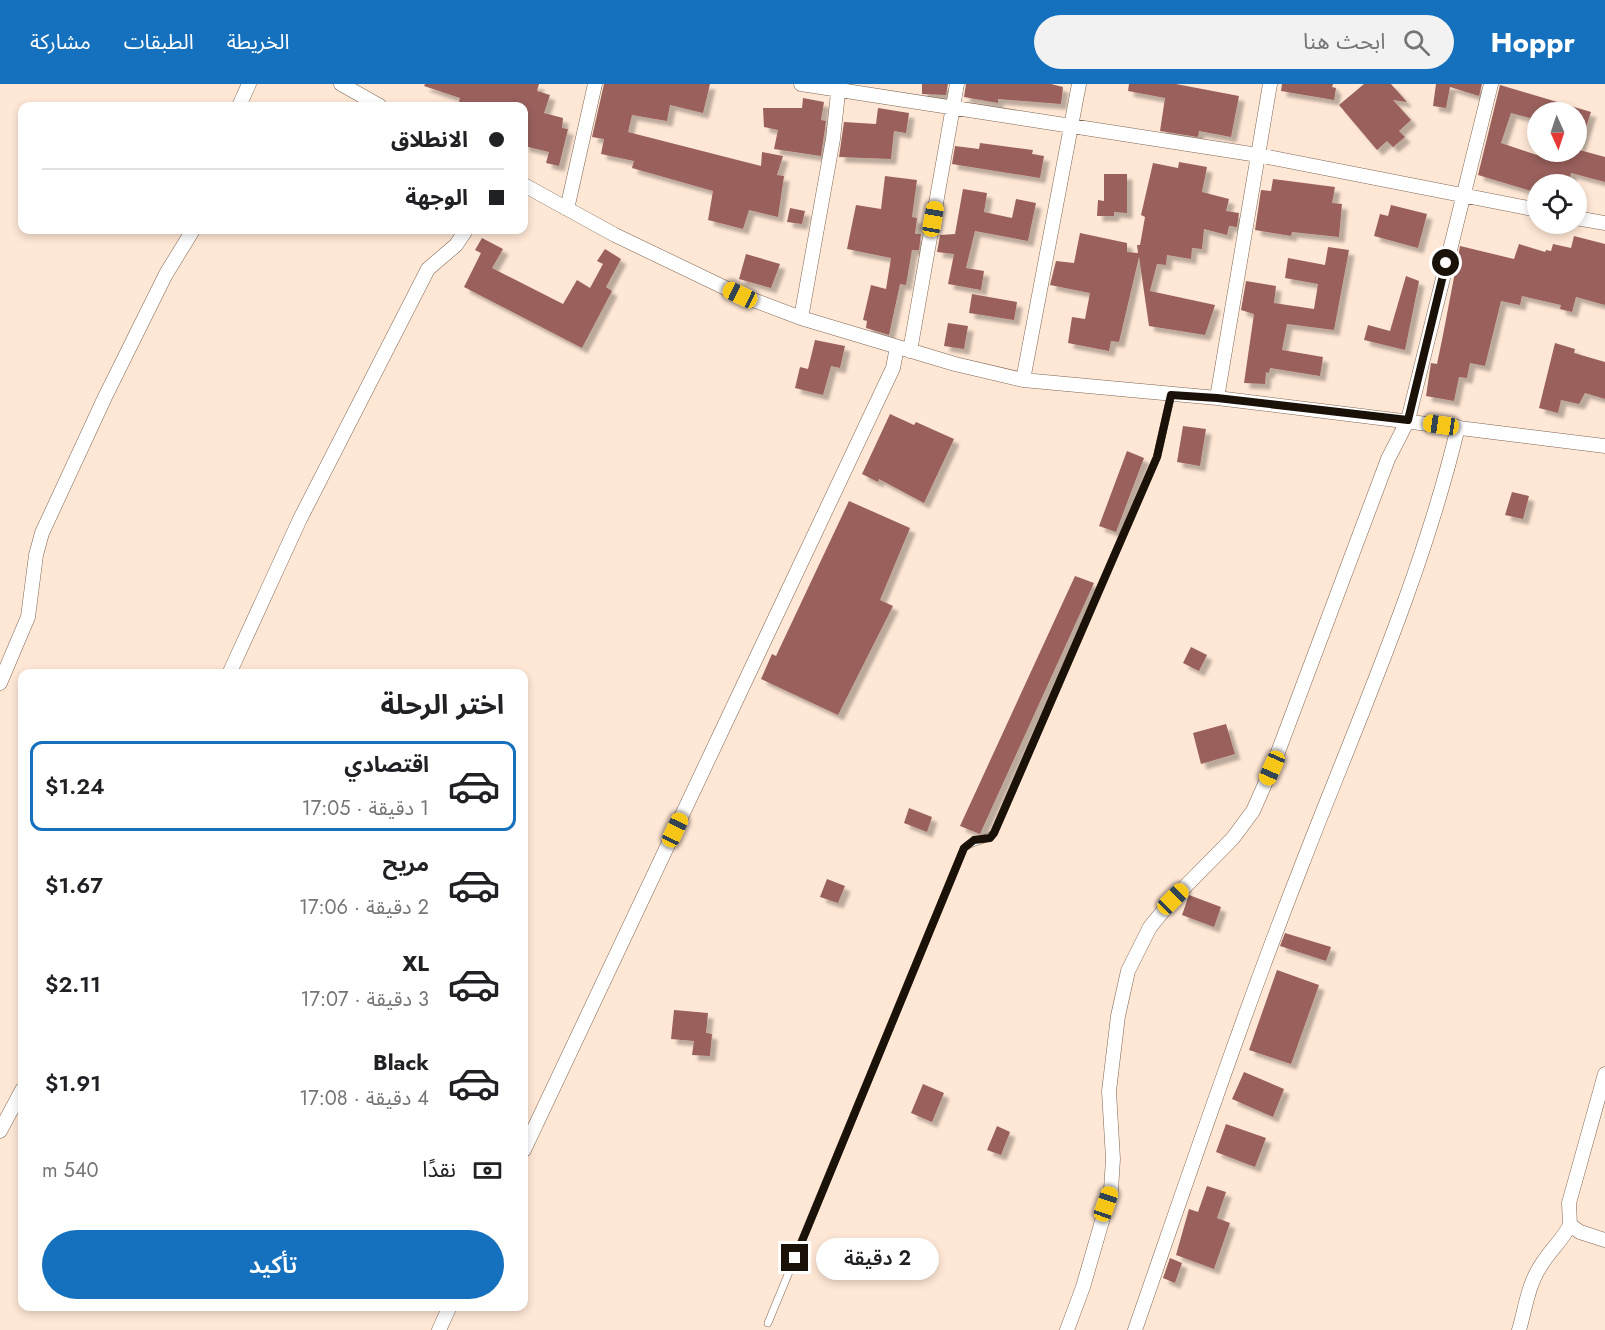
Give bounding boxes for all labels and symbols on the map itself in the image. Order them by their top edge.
north arrow [1527,102,1587,162]
car [921,200,945,238]
route start [1432,249,1459,276]
car [720,279,760,311]
car [1422,414,1460,436]
car [1256,748,1288,788]
car [659,810,691,850]
car [1154,880,1192,918]
car [1092,1184,1120,1224]
callout: 2 دقيقة [816,1237,939,1279]
route end [781,1244,808,1271]

